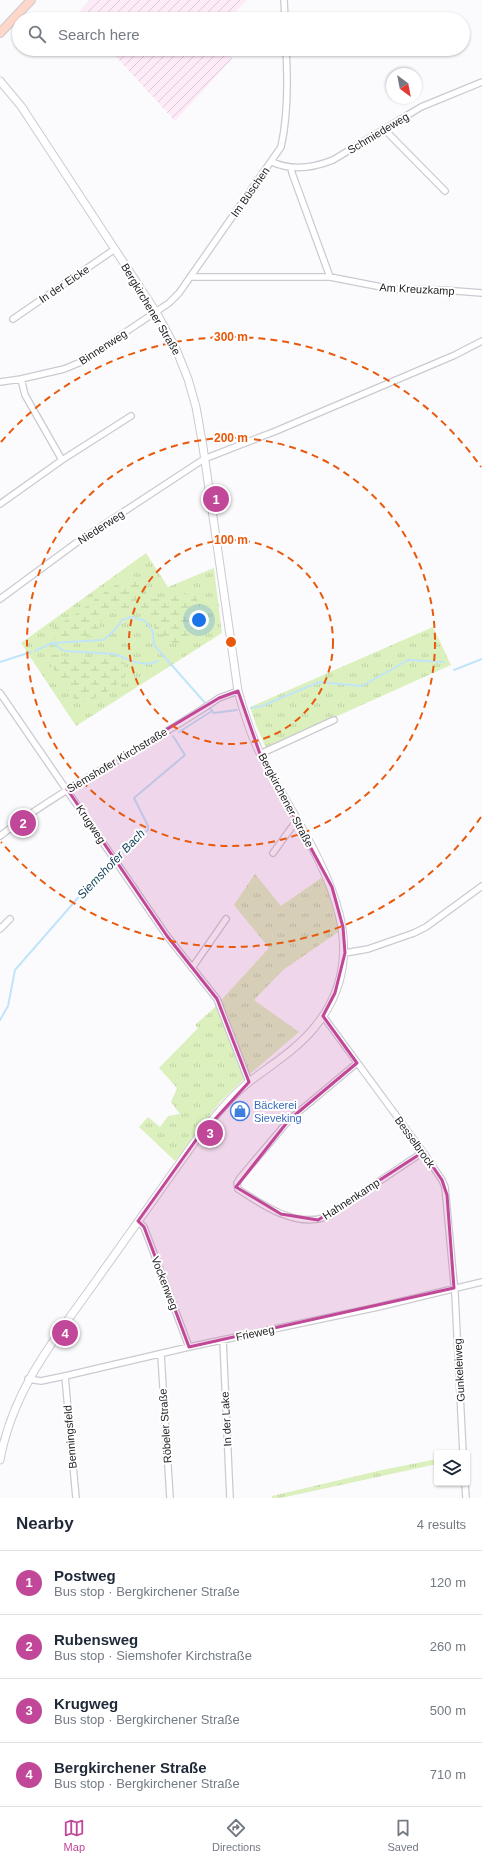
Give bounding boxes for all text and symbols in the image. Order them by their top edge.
search box [12,12,470,56]
icon: search [26,23,48,45]
text: Search here [58,26,140,43]
north arrow [386,68,422,104]
street label: Schmiedeweg [345,110,411,156]
street label: Im Büschen [228,165,272,219]
street label: Bergkirchener Straße [119,261,183,357]
street label: In der Eicke [37,263,91,305]
street label: Am Kreuzkamp [379,281,455,297]
street label: Binnenweg [77,327,129,367]
text: 300 m [214,330,248,344]
text: 200 m [214,431,248,445]
pin: 1 [203,484,229,514]
street label: Niederweg [76,508,126,546]
text: 100 m [214,533,248,547]
your location [189,610,209,630]
centre of rings [224,635,238,649]
street label: Siemshofer Kirchstraße [65,725,169,795]
street label: Bergkirchener Straße [256,751,316,849]
street label: Krugweg [74,803,108,845]
pin: 2 [10,808,36,838]
water label: Siemshofer Bach [74,826,148,902]
place label: Bäckerei Sieveking [254,1099,302,1124]
shop icon: Bäckerei Sieveking [229,1100,251,1122]
street label: Besselbrock [393,1114,438,1170]
pin: 3 [197,1118,223,1148]
street label: Hahnenkamp [320,1176,382,1222]
street label: Vockenweg [149,1255,181,1311]
pin: 4 [52,1318,78,1348]
street label: Frieweg [235,1323,275,1343]
street label: Gunkeleiweg [451,1338,467,1402]
street label: Röbeler Straße [156,1388,174,1464]
street label: In der Lake [219,1391,233,1447]
street label: Benningsfeld [61,1405,79,1469]
map controls [434,1450,470,1486]
button: layers [434,1450,470,1486]
text: Nearby [16,1514,74,1533]
text: 4 results [417,1517,466,1532]
text: Postweg [54,1567,116,1584]
text: 1 [25,1575,33,1590]
text: 120 m [430,1575,466,1590]
text: Bus stop · Bergkirchener Straße [54,1584,240,1599]
text: Rubensweg [54,1631,138,1648]
text: 2 [25,1639,33,1654]
text: 260 m [430,1639,466,1654]
text: Bus stop · Siemshofer Kirchstraße [54,1648,252,1663]
text: Krugweg [54,1695,118,1712]
text: 3 [25,1703,33,1718]
text: 500 m [430,1703,466,1718]
text: Bus stop · Bergkirchener Straße [54,1712,240,1727]
text: Bergkirchener Straße [54,1759,207,1776]
text: 4 [25,1767,33,1782]
text: 710 m [430,1767,466,1782]
text: Bus stop · Bergkirchener Straße [54,1776,240,1791]
tab: Map [63,1817,85,1853]
tab: Directions [212,1817,261,1853]
tab: Saved [387,1817,419,1853]

